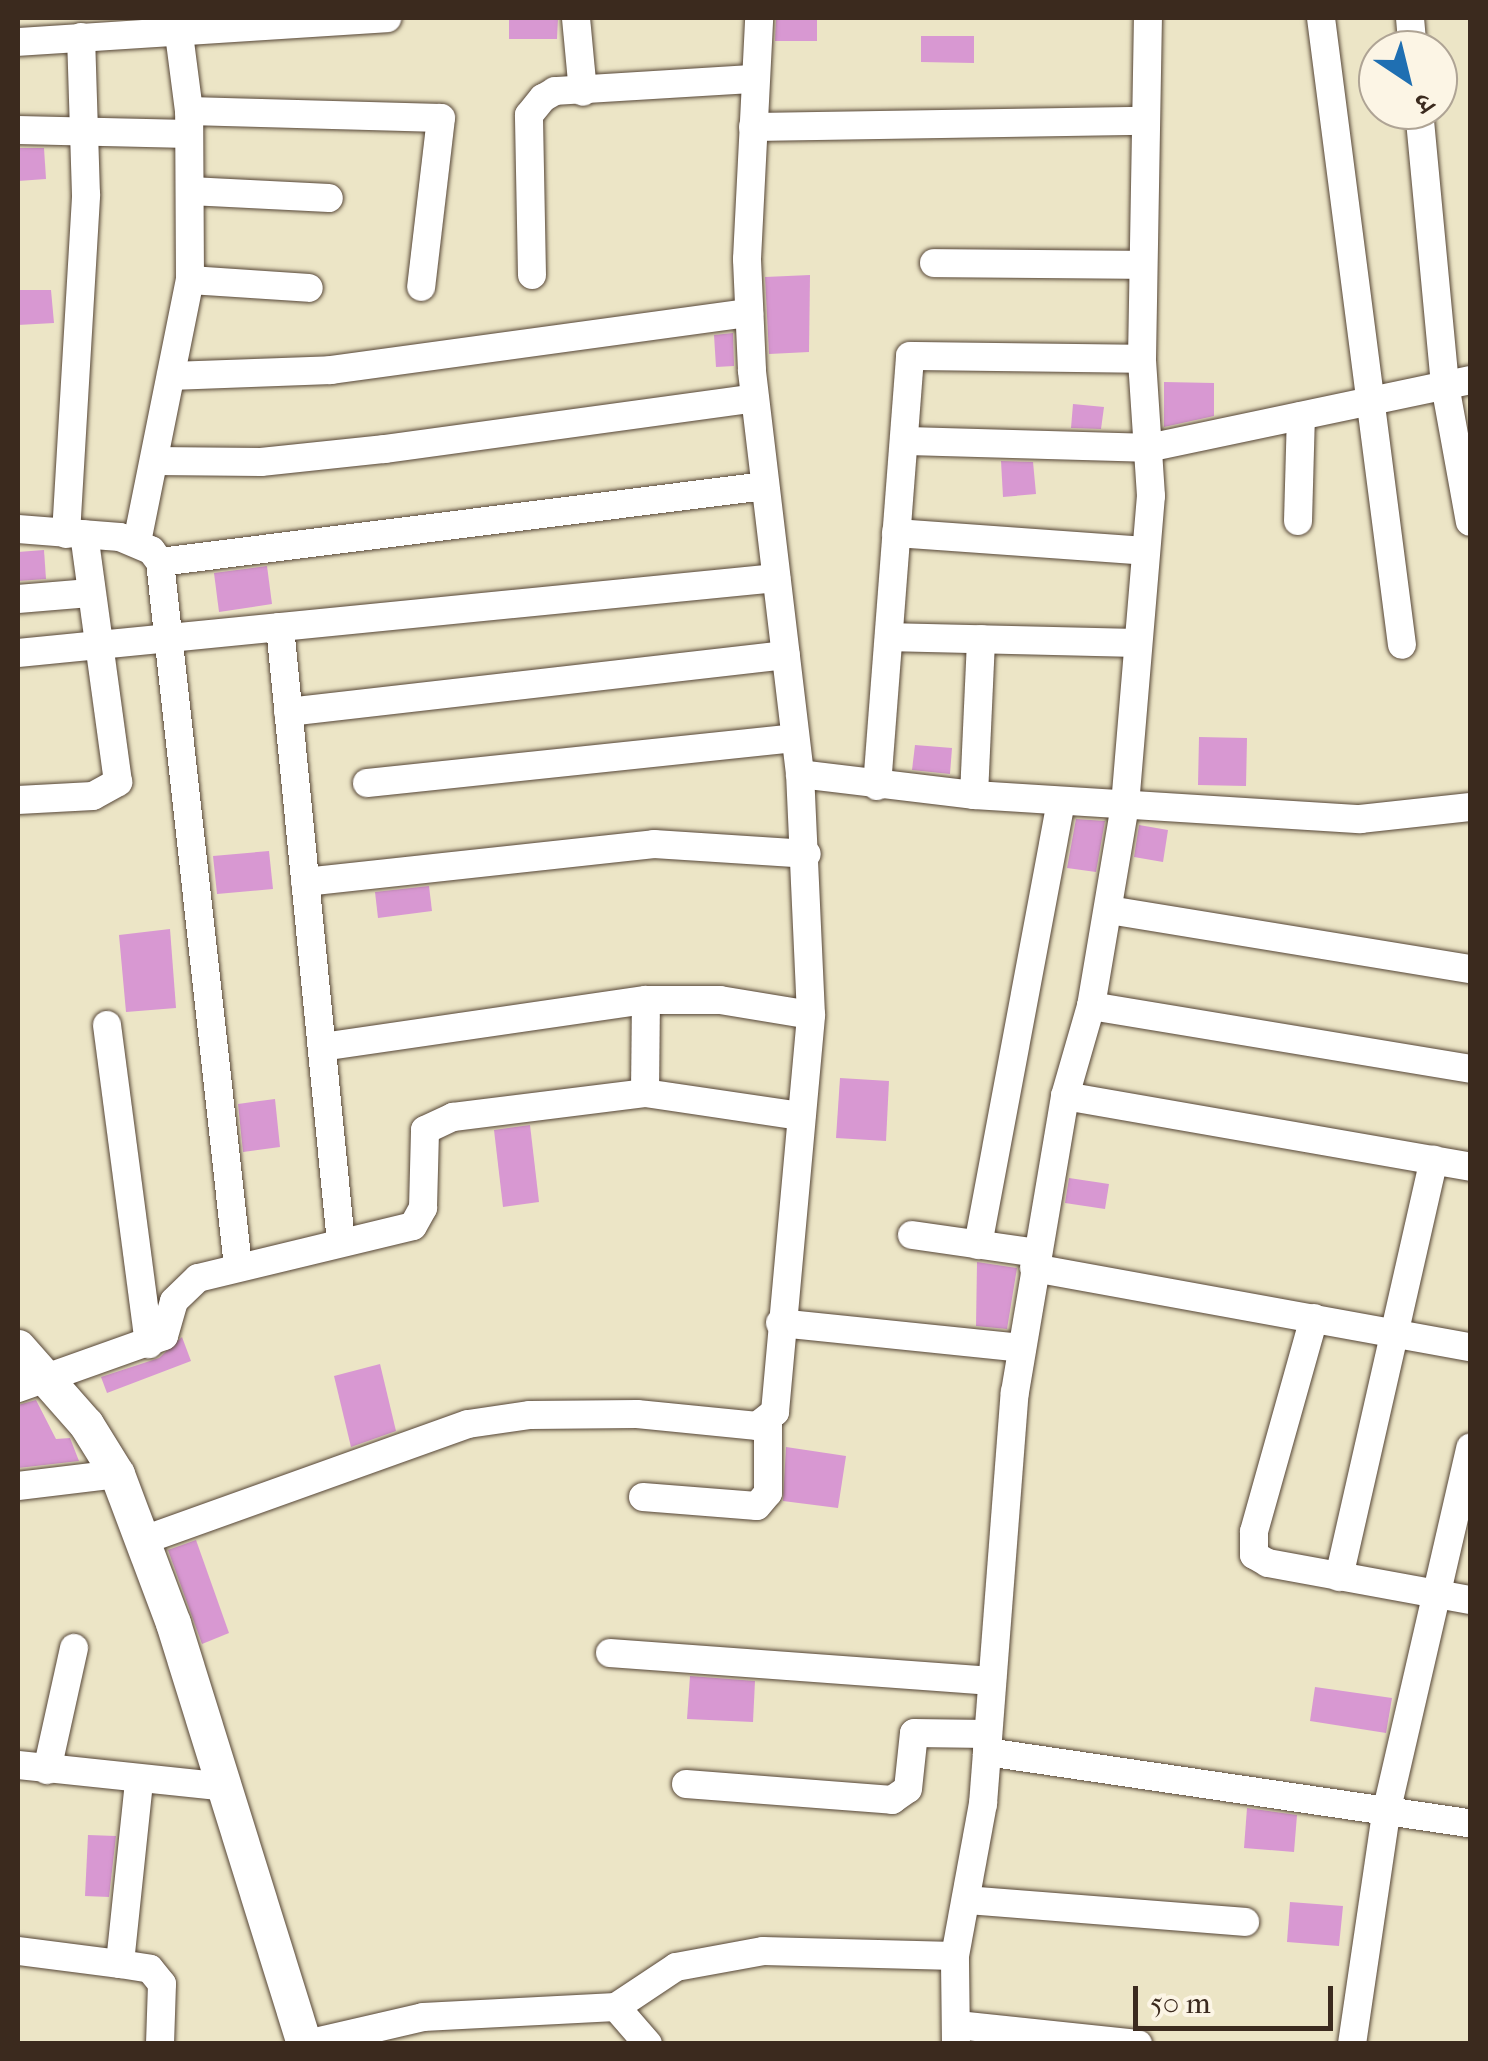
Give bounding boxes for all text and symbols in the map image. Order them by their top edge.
north arrow [1358,30,1458,130]
text: उ [1409,86,1440,121]
scale bar [1138,1966,1338,2028]
text: 50 m [1150,1986,1211,2021]

